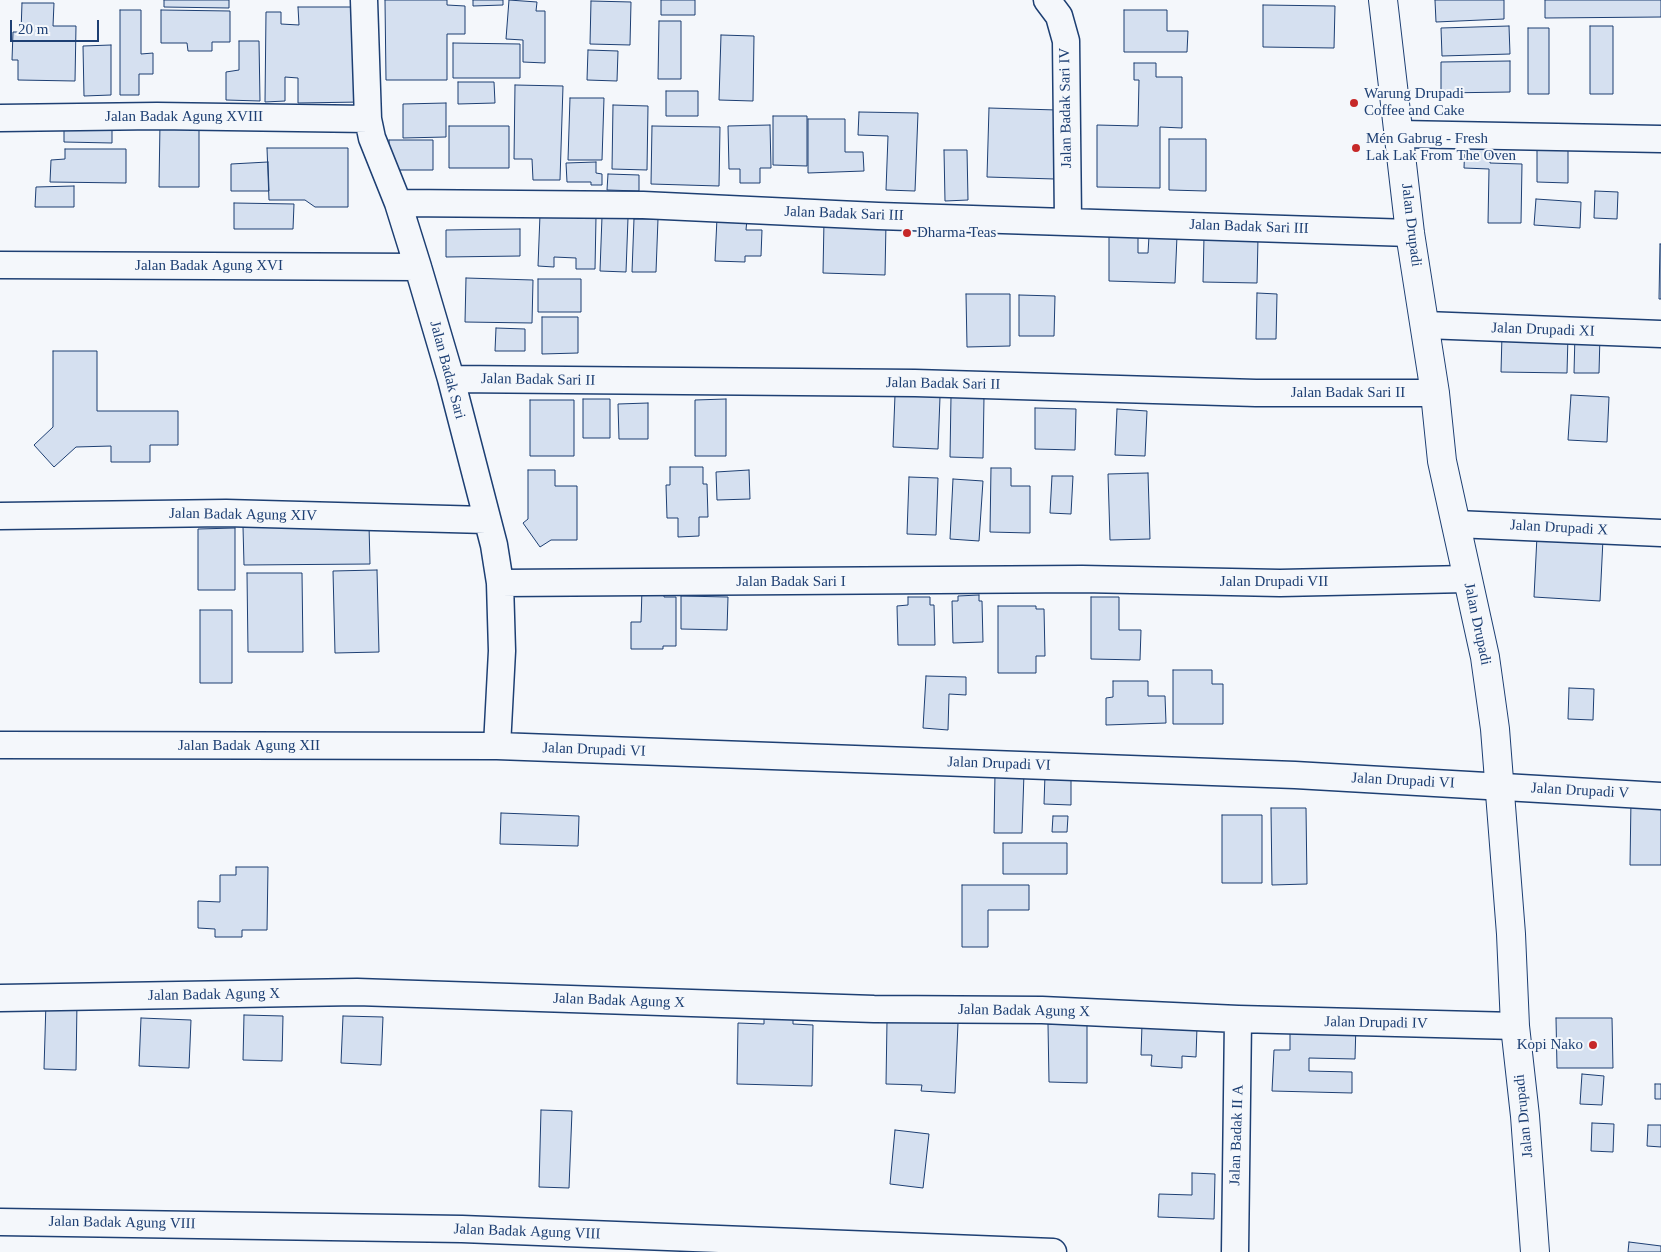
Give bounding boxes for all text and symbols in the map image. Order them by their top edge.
scale bar [12,10,101,42]
text: 20 m [18,21,48,37]
street label: Jalan Badak Sari IV [1056,48,1076,168]
place label: Warung Drupadi Coffee and Cake [1364,85,1465,120]
marker: Warung Drupadi Coffee and Cake [1348,97,1360,109]
street label: Jalan Badak Agung XVIII [105,108,263,126]
place label: Mén Gabrug - Fresh Lak Lak From The Oven [1366,130,1516,165]
marker: Mén Gabrug - Fresh Lak Lak From The Oven [1350,142,1362,154]
street label: Jalan Drupadi [1397,182,1425,268]
street label: Jalan Badak Sari III [784,203,904,225]
street label: Jalan Badak Sari III [1189,216,1309,238]
place label: Dharma Teas [917,224,996,242]
marker: Dharma Teas [901,227,913,239]
street label: Jalan Badak Agung XVI [135,257,283,275]
street label: Jalan Badak Sari [425,319,469,421]
street label: Jalan Drupadi XI [1491,319,1595,341]
street label: Jalan Badak Sari II [481,370,595,390]
street label: Jalan Badak Sari II [886,374,1000,394]
street label: Jalan Badak Sari II [1291,384,1405,402]
street label: Jalan Badak Agung XIV [169,505,317,525]
street label: Jalan Drupadi X [1509,516,1609,540]
street label: Jalan Badak Sari I [736,573,846,591]
street label: Jalan Drupadi VII [1220,573,1328,591]
street label: Jalan Drupadi [1459,581,1495,667]
street label: Jalan Badak Agung XII [178,737,320,755]
street label: Jalan Drupadi VI [542,739,646,761]
street label: Jalan Drupadi VI [947,753,1051,775]
street label: Jalan Drupadi VI [1351,769,1455,793]
street label: Jalan Drupadi V [1530,779,1630,803]
street label: Jalan Badak Agung X [148,985,280,1005]
street label: Jalan Badak Agung X [553,990,685,1012]
street label: Jalan Badak Agung X [958,1001,1090,1021]
street label: Jalan Drupadi IV [1324,1013,1428,1033]
place label: Kopi Nako [1517,1036,1583,1054]
marker: Kopi Nako [1587,1039,1599,1051]
street label: Jalan Drupadi [1511,1073,1537,1159]
street label: Jalan Badak II A [1226,1084,1248,1186]
street label: Jalan Badak Agung VIII [48,1213,196,1233]
street label: Jalan Badak Agung VIII [453,1220,601,1244]

